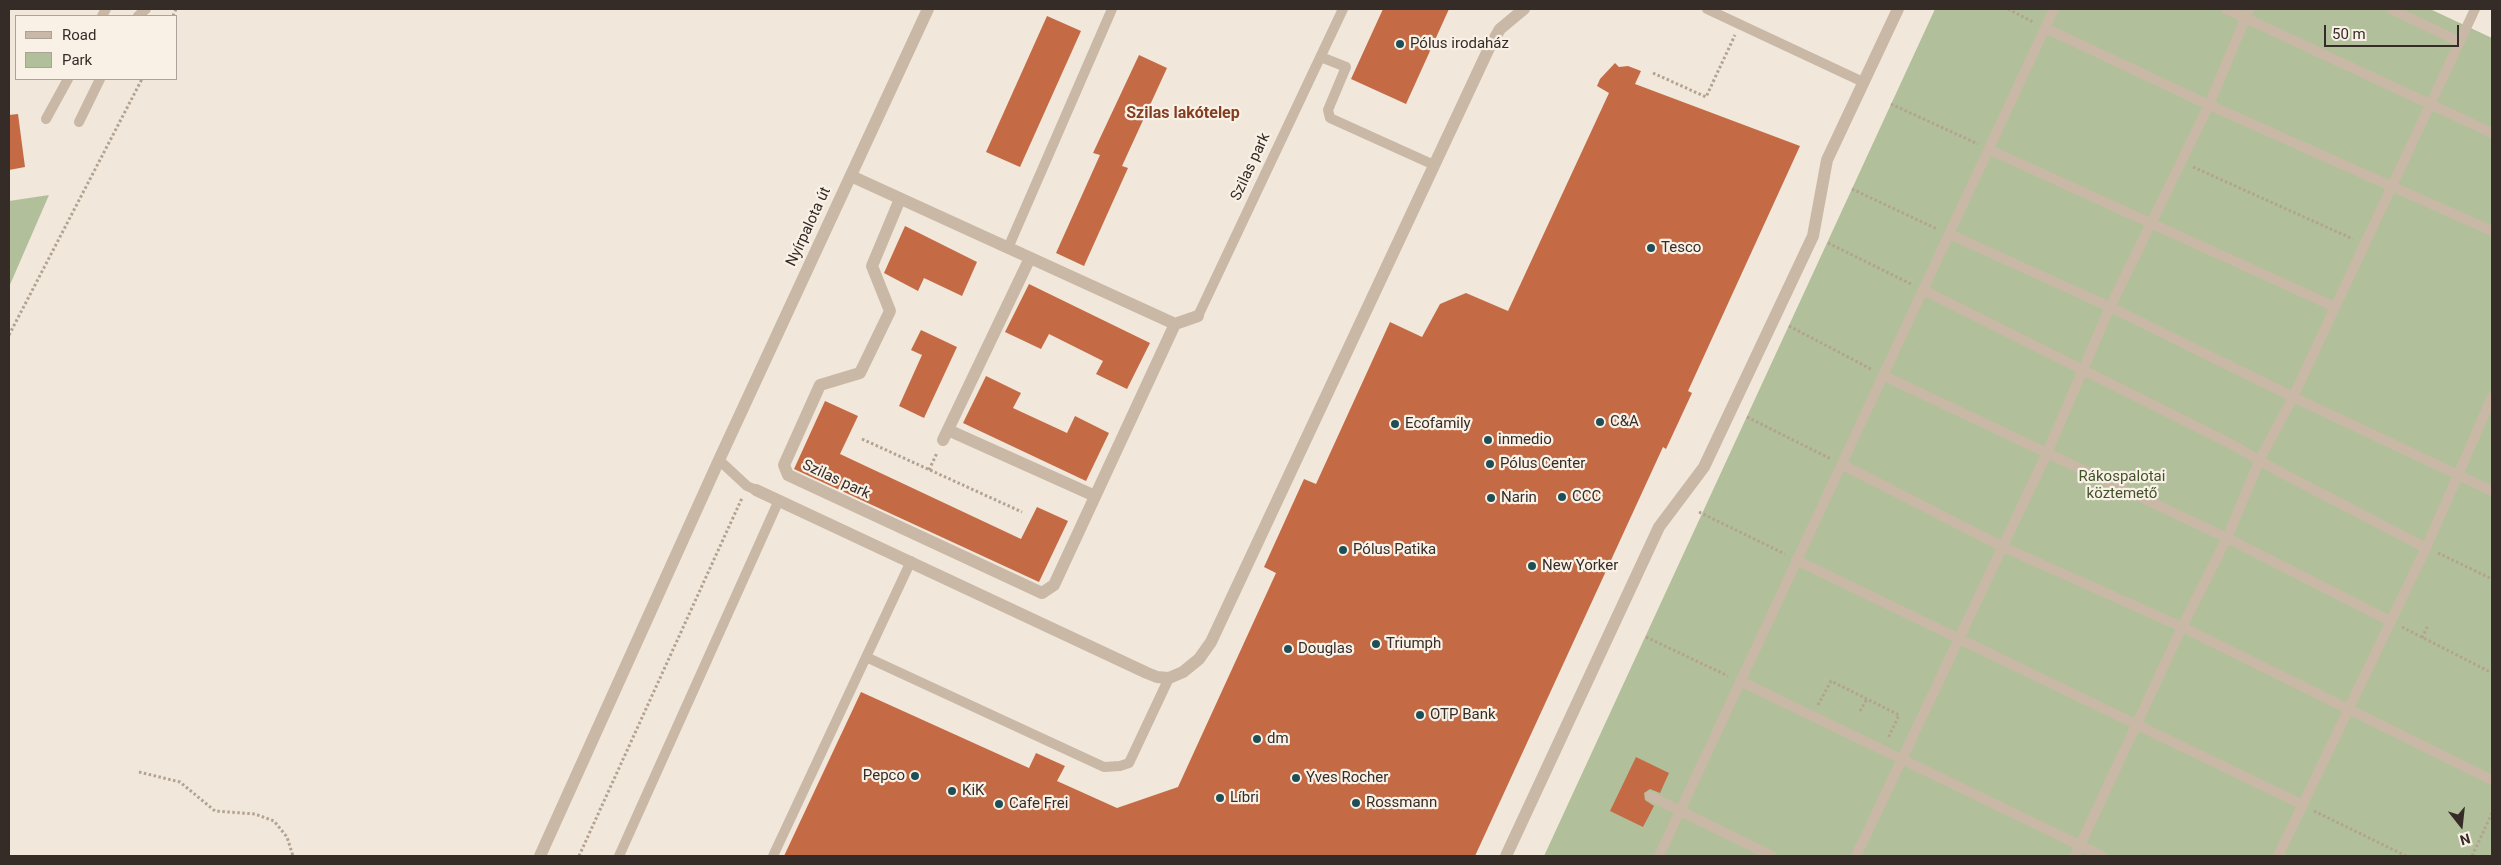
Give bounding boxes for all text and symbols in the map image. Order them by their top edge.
legend [15,15,178,80]
scale bar [2326,15,2461,47]
text: 50 m [2332,25,2366,43]
text: Road [62,26,96,44]
place label: Pólus irodaház [1410,35,1509,53]
marker: Pólus irodaház [1394,38,1406,50]
text: Park [62,51,92,69]
district label: Szilas lakótelep [1126,104,1240,124]
street label: Szilas park [1228,130,1274,204]
street label: Nyírpalota út [783,185,835,269]
place label: Tesco [1661,239,1701,257]
marker: Tesco [1645,242,1657,254]
place label: C&A [1610,413,1639,431]
place label: Ecofamily [1405,415,1471,433]
marker: C&A [1594,416,1606,428]
marker: Ecofamily [1389,418,1401,430]
place label: inmedio [1498,431,1552,449]
marker: inmedio [1482,434,1494,446]
place label: Pólus Center [1500,455,1585,473]
street label: Szilas park [799,457,873,503]
marker: Pólus Center [1484,458,1496,470]
park label: Rákospalotai köztemető [2079,468,2165,503]
place label: CCC [1572,488,1601,506]
place label: Narin [1501,489,1537,507]
marker: CCC [1556,491,1568,503]
marker: Narin [1485,492,1497,504]
place label: Pólus Patika [1353,541,1436,559]
marker: Pólus Patika [1337,544,1349,556]
place label: New Yorker [1542,557,1618,575]
marker: New Yorker [1526,560,1538,572]
place label: Triumph [1386,635,1441,653]
marker: Triumph [1370,638,1382,650]
place label: Douglas [1298,640,1353,658]
marker: Douglas [1282,643,1294,655]
place label: OTP Bank [1430,706,1496,724]
marker: OTP Bank [1414,709,1426,721]
place label: dm [1267,730,1289,748]
marker: dm [1251,733,1263,745]
place label: Pepco [863,767,905,785]
place label: Yves Rocher [1306,769,1388,787]
marker: Pepco [909,770,921,782]
marker: Yves Rocher [1290,772,1302,784]
place label: KiK [962,782,984,800]
marker: KiK [946,785,958,797]
place label: Líbri [1230,789,1259,807]
marker: Líbri [1214,792,1226,804]
place label: Rossmann [1366,794,1437,812]
place label: Cafe Frei [1009,795,1068,813]
marker: Rossmann [1350,797,1362,809]
marker: Cafe Frei [993,798,1005,810]
north arrow [2436,800,2486,850]
text: N [2458,830,2472,848]

